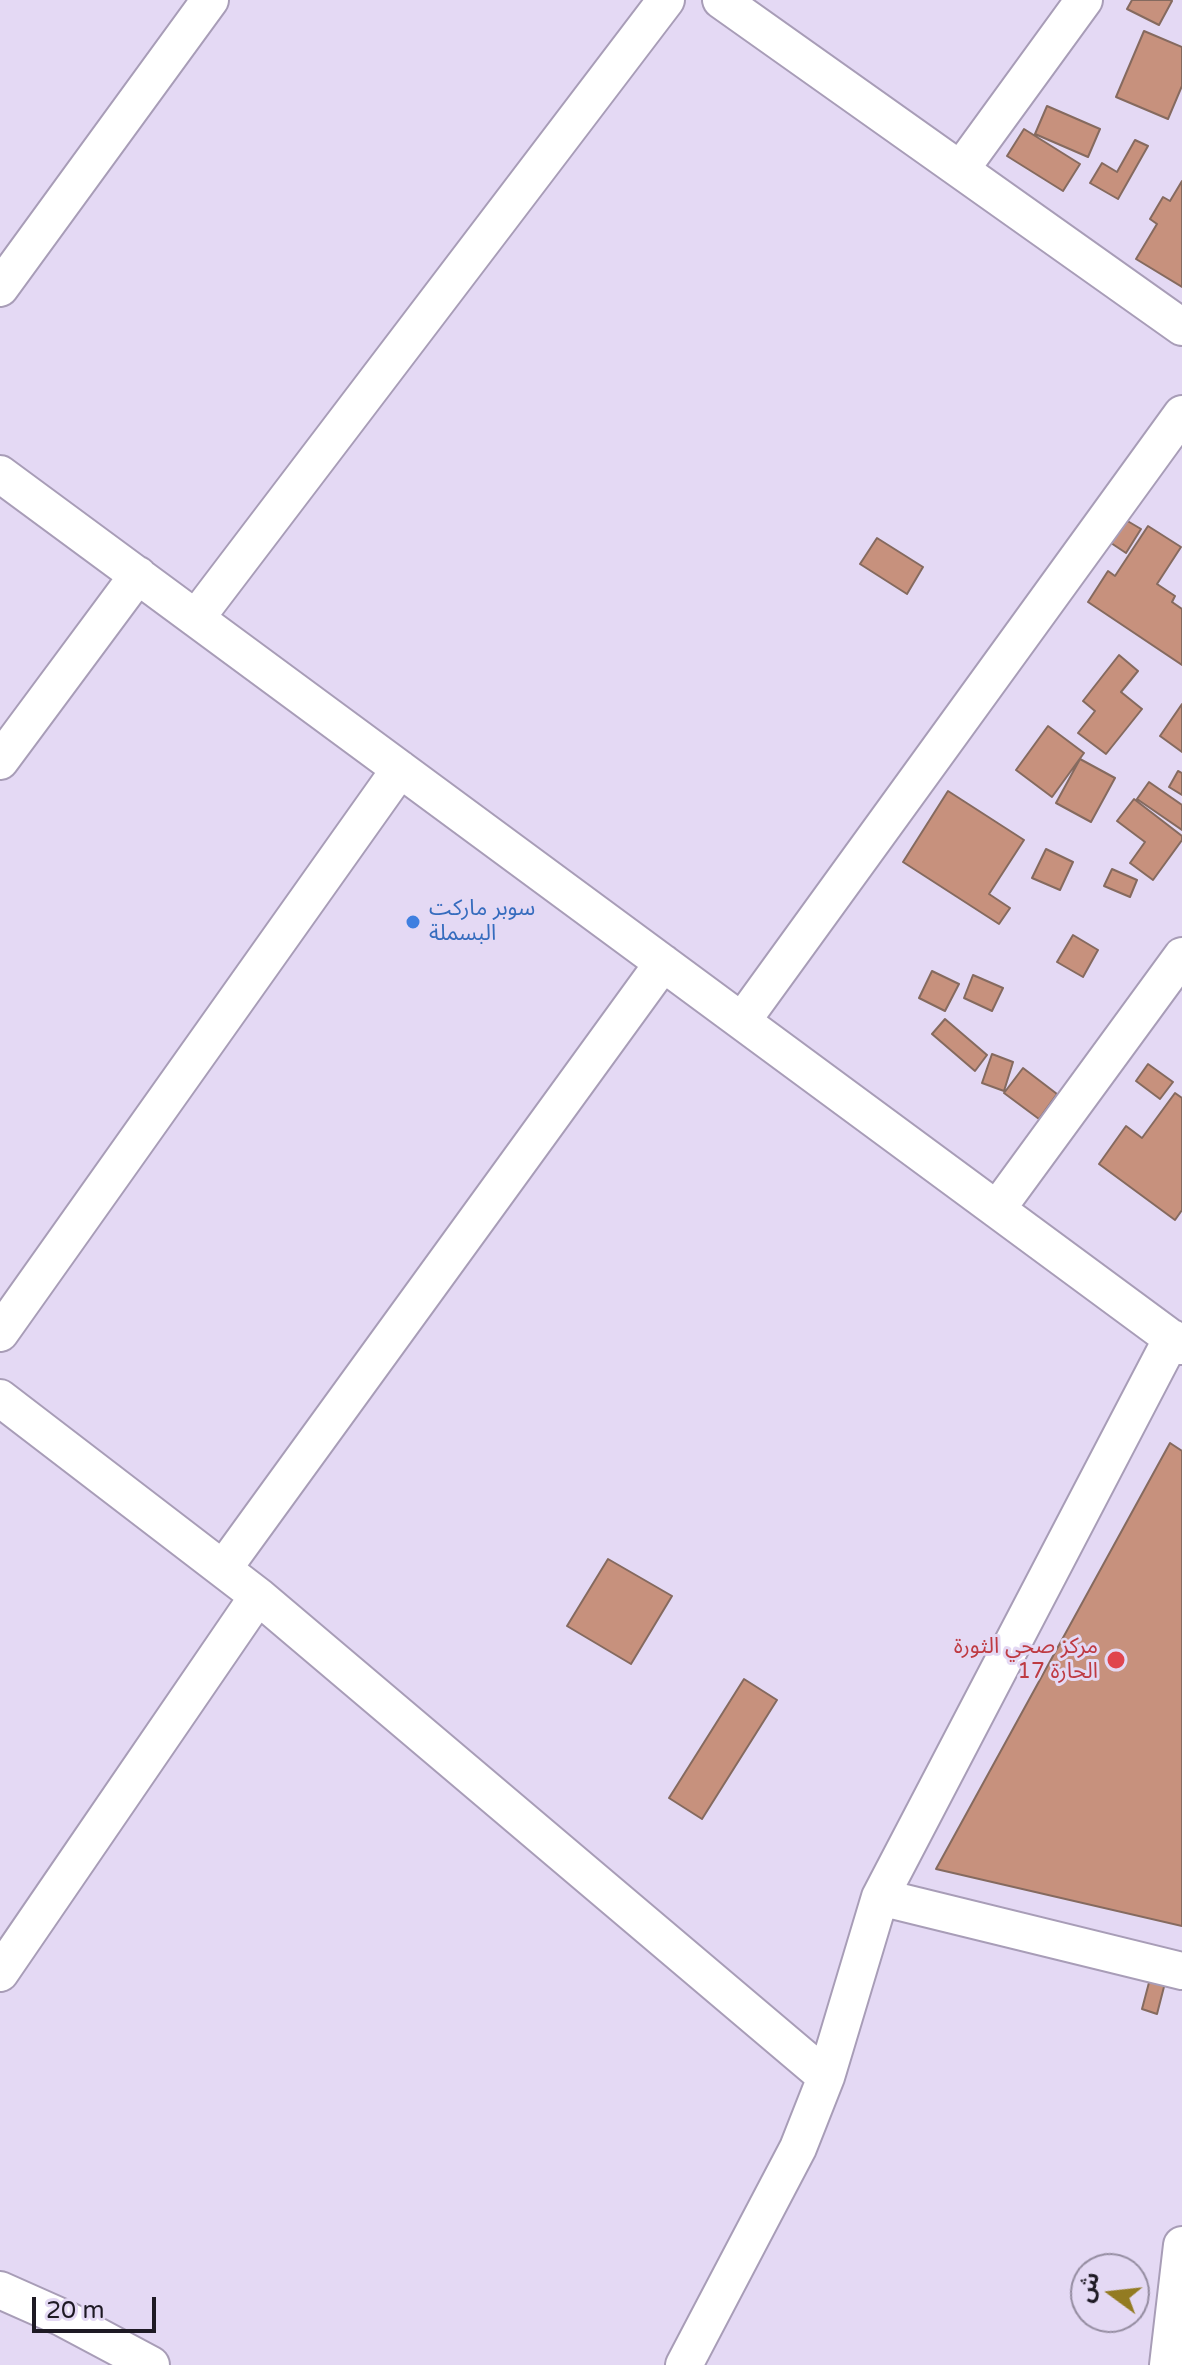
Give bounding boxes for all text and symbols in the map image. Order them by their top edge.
place label: سوبر ماركت البسملة [429,896,535,948]
marker: سوبر ماركت البسملة [404,913,422,931]
place label: مركز صحي الثورة الحارة 17 [954,1634,1098,1686]
marker: مركز صحي الثورة الحارة 17 [1105,1649,1127,1671]
north arrow [1070,2253,1150,2333]
text: ش [1072,2269,1105,2305]
scale bar [36,2281,160,2331]
text: 20 m [46,2296,104,2325]

